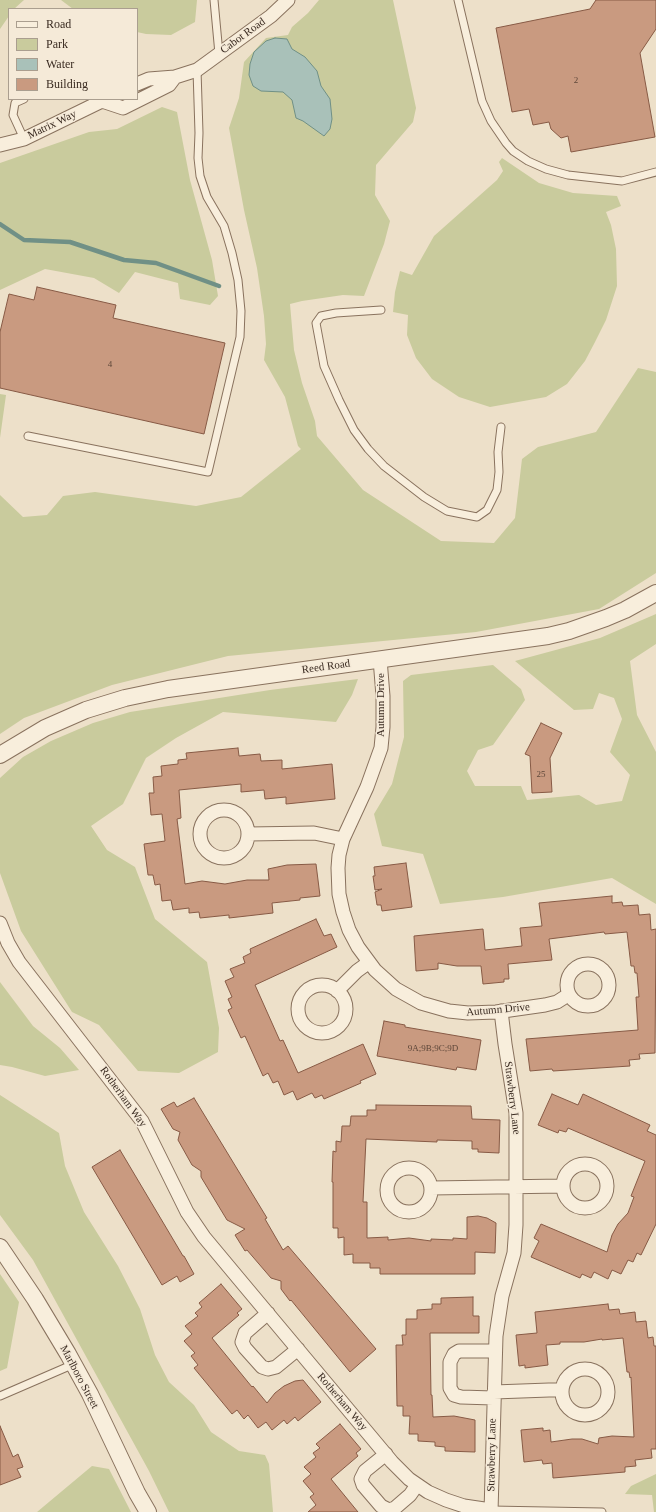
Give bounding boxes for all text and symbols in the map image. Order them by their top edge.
legend [8,8,138,100]
street label: Cabot Road [218,15,268,57]
text: Road [46,17,71,31]
text: Park [46,37,68,51]
text: Water [46,57,74,71]
house number: 2 [574,76,578,86]
text: Building [46,77,88,91]
street label: Matrix Way [25,108,79,142]
house number: 4 [108,360,112,370]
street label: Reed Road [301,657,351,677]
street label: Autumn Drive [374,673,388,737]
house number: 25 [536,770,546,780]
street label: Autumn Drive [466,1001,530,1019]
house number: 9A;9B;9C;9D [408,1044,458,1054]
street label: Strawberry Lane [501,1061,523,1135]
street label: Rotherham Way [97,1064,149,1130]
street label: Marlboro Street [57,1343,101,1411]
street label: Rotherham Way [314,1370,370,1434]
street label: Strawberry Lane [485,1418,499,1492]

